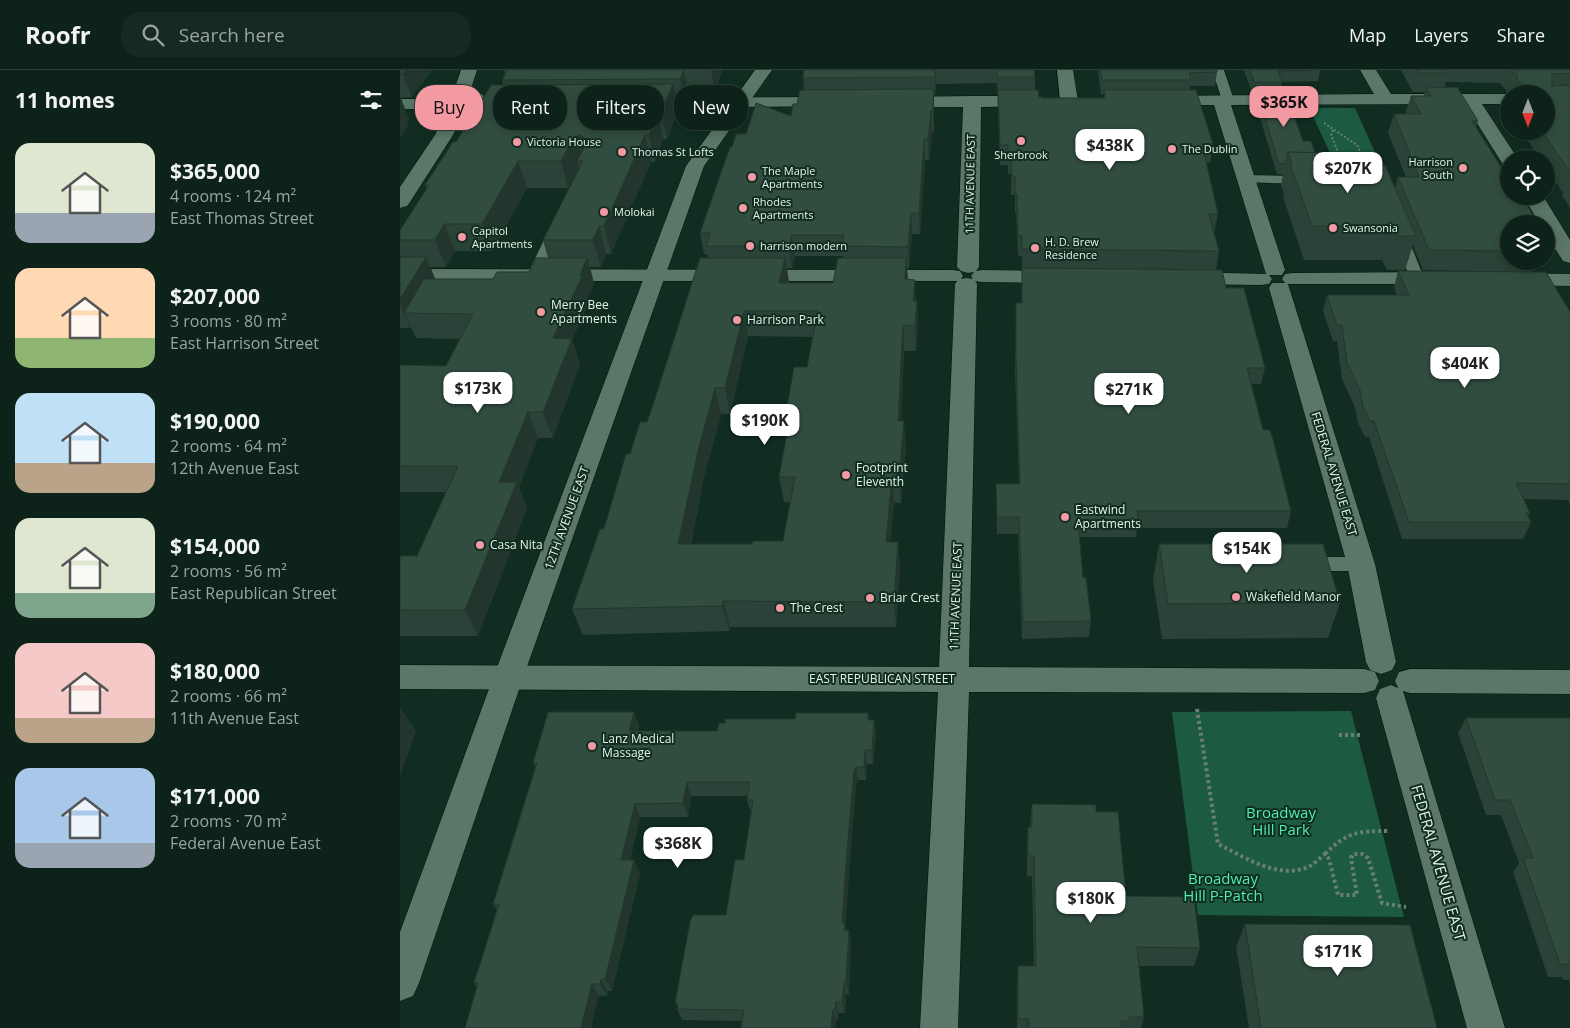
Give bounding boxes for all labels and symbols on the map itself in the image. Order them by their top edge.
pin: $365K [1249,85,1319,128]
north arrow [1500,85,1555,140]
pin: $438K [1075,128,1145,171]
place label: Victoria House [527,134,601,149]
street label: 11TH AVENUE EAST [961,134,978,234]
marker: Sherbrook [1015,135,1027,147]
marker: Victoria House [511,136,523,148]
place label: The Dublin [1182,141,1238,156]
marker: The Dublin [1166,143,1178,155]
place label: Thomas St Lofts [632,144,714,159]
marker: Thomas St Lofts [616,146,628,158]
place label: Sherbrook [994,147,1048,162]
pin: $207K [1313,152,1383,194]
place label: Harrison South [1408,154,1453,182]
marker: Harrison South [1457,162,1469,174]
place label: The Maple Apartments [762,163,822,191]
marker: The Maple Apartments [746,171,758,183]
place label: Rhodes Apartments [753,194,813,222]
marker: Rhodes Apartments [737,202,749,214]
place label: Molokai [614,204,655,219]
marker: Molokai [598,206,610,218]
place label: Swansonia [1343,220,1398,235]
marker: Swansonia [1327,222,1339,234]
place label: Capitol Apartments [472,223,532,251]
marker: Capitol Apartments [456,231,468,243]
place label: H. D. Brew Residence [1045,234,1099,262]
place label: harrison modern [760,238,847,253]
marker: harrison modern [744,240,756,252]
marker: H. D. Brew Residence [1029,242,1041,254]
place label: Merry Bee Apartments [551,296,617,327]
marker: Merry Bee Apartments [535,306,547,318]
place label: Harrison Park [747,311,825,328]
marker: Harrison Park [731,314,743,326]
pin: $404K [1430,346,1500,389]
pin: $173K [443,372,513,414]
pin: $271K [1094,372,1164,415]
pin: $190K [730,404,800,446]
street label: FEDERAL AVENUE EAST [1307,410,1362,538]
place label: Footprint Eleventh [856,459,908,490]
street label: 12TH AVENUE EAST [540,463,593,572]
marker: Footprint Eleventh [840,469,852,481]
place label: Eastwind Apartments [1075,501,1141,532]
marker: Eastwind Apartments [1059,511,1071,523]
pin: $154K [1212,532,1282,574]
place label: Casa Nita [490,536,543,553]
marker: Casa Nita [474,539,486,551]
street label: 11TH AVENUE EAST [945,541,966,651]
place label: Wakefield Manor [1246,588,1341,605]
place label: Briar Crest [880,589,940,606]
marker: Wakefield Manor [1230,591,1242,603]
marker: Briar Crest [864,592,876,604]
place label: The Crest [790,599,843,616]
marker: The Crest [774,602,786,614]
street label: EAST REPUBLICAN STREET [809,670,955,687]
place label: Lanz Medical Massage [602,730,674,761]
marker: Lanz Medical Massage [586,740,598,752]
street label: FEDERAL AVENUE EAST [1407,782,1471,944]
park label: Broadway Hill Park [1246,802,1316,839]
pin: $368K [643,826,713,869]
park label: Broadway Hill P-Patch [1183,868,1263,905]
pin: $180K [1056,882,1126,924]
pin: $171K [1303,934,1373,977]

